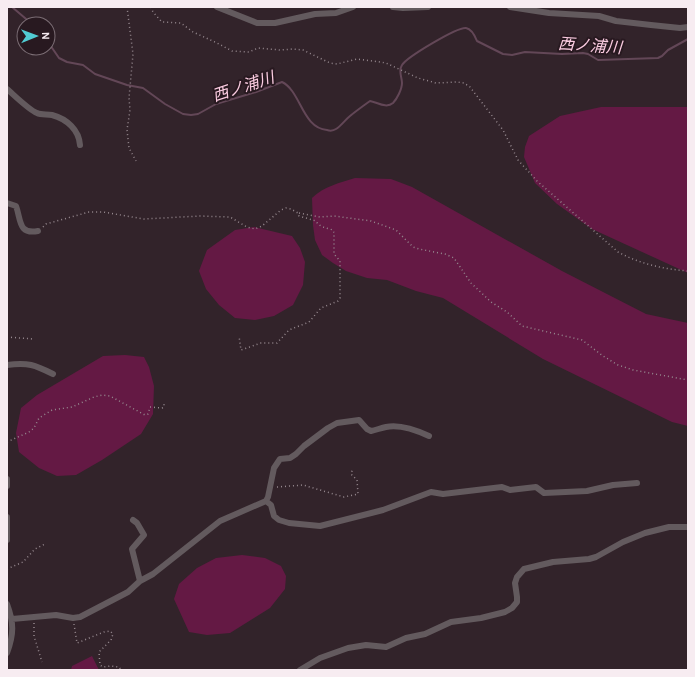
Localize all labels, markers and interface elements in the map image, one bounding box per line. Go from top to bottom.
north arrow [16,16,56,56]
text: N [39,32,52,40]
water label: 西ノ浦川 [557,34,625,57]
water label: 西ノ浦川 [210,67,278,105]

